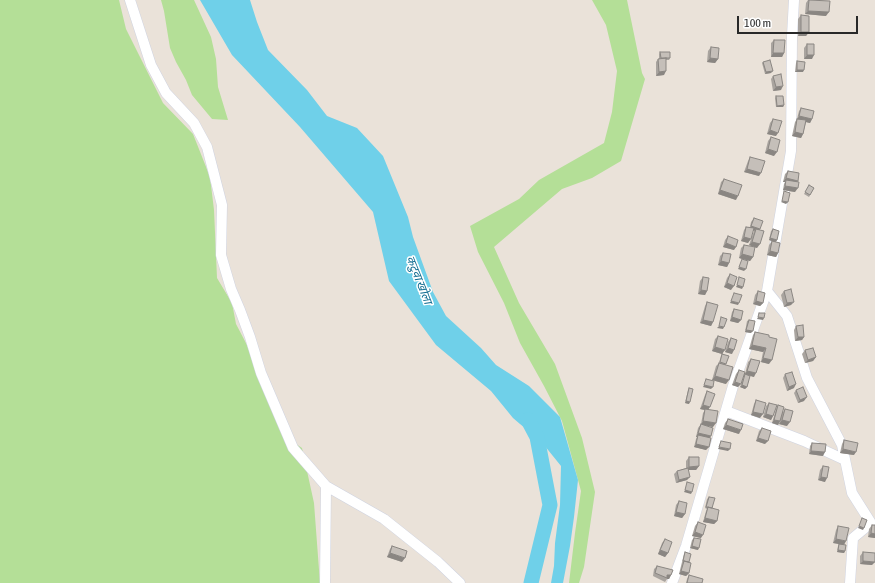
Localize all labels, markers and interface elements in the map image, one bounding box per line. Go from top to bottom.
scale bar [739,8,860,34]
text: 100 m [744,16,771,30]
water label: कटुवा खोला [403,254,435,306]

